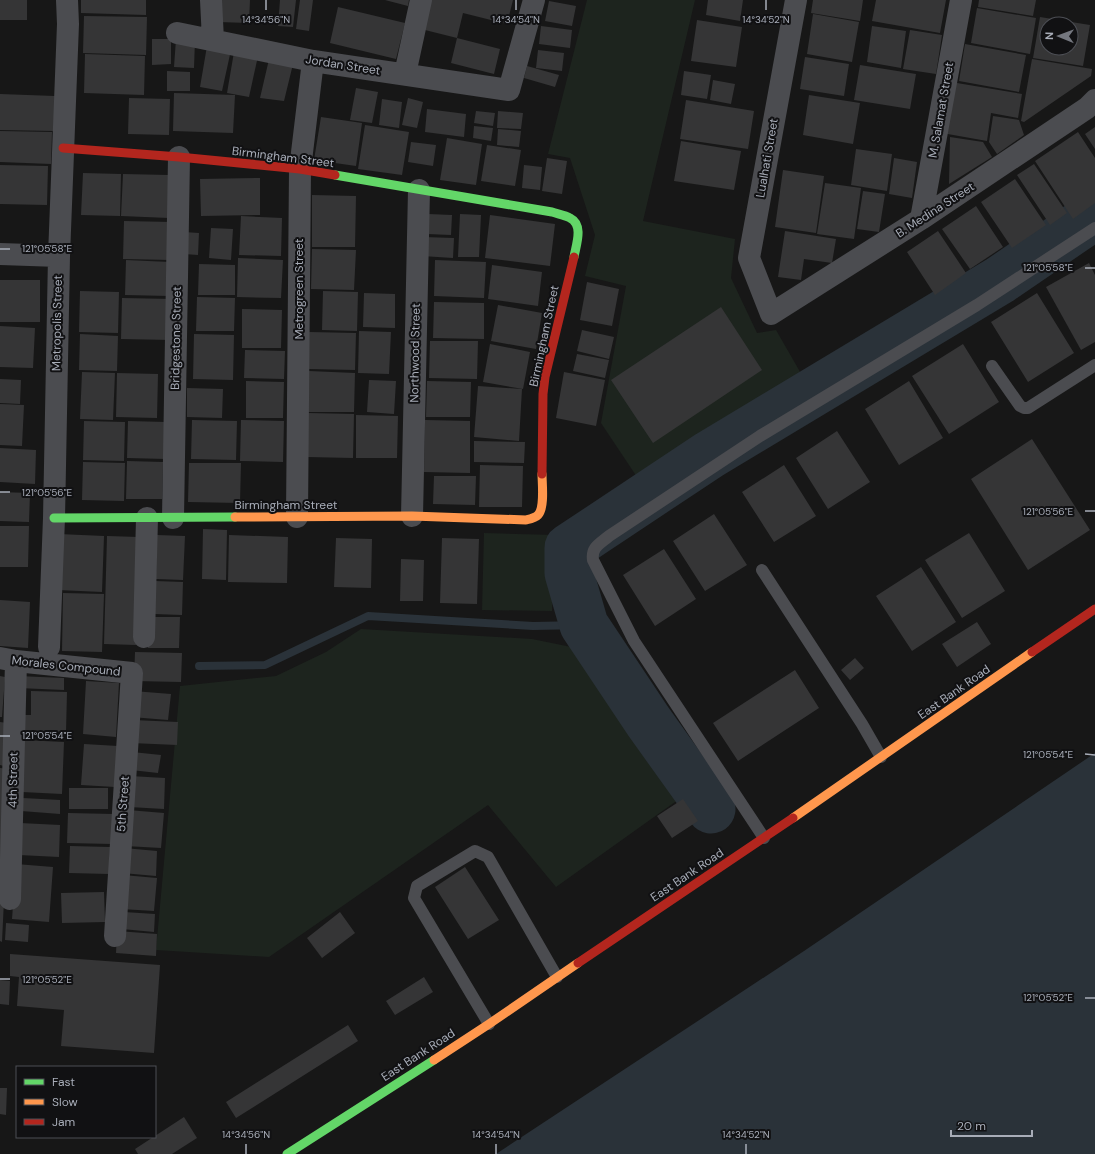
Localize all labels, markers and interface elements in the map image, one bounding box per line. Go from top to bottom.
text: 14°34'56"N [242,13,290,26]
text: 14°34'54"N [492,13,540,26]
text: 14°34'52"N [742,13,790,26]
north arrow [1039,16,1079,56]
text: N [1042,32,1056,40]
street label: Jordan Street [304,51,382,79]
street label: M. Salamat Street [925,60,957,159]
street label: Lualhati Street [752,117,782,199]
street label: Birmingham Street [231,143,335,171]
street label: B. Medina Street [893,178,978,241]
street label: Metrogreen Street [291,238,307,340]
text: 121°05'58"E [22,242,72,255]
text: 121°05'58"E [1023,261,1073,274]
street label: Metropolis Street [48,275,66,371]
street label: Birmingham Street [525,284,563,388]
street label: Bridgestone Street [167,286,185,390]
street label: Northwood Street [406,303,424,403]
text: 121°05'56"E [22,486,73,499]
street label: Birmingham Street [234,497,338,513]
text: 121°05'56"E [1023,505,1074,518]
street label: Morales Compound [11,652,121,680]
street label: East Bank Road [915,661,993,723]
text: 121°05'54"E [22,729,72,742]
text: 121°05'54"E [1023,748,1073,761]
street label: 4th Street [5,752,21,808]
street label: 5th Street [113,775,133,833]
street label: East Bank Road [647,845,727,905]
text: 121°05'52"E [22,973,72,986]
text: 121°05'52"E [1023,991,1073,1004]
street label: East Bank Road [378,1025,458,1085]
legend [16,1066,156,1138]
text: Fast [52,1074,75,1090]
text: Slow [52,1094,78,1110]
scale bar [951,1112,1032,1138]
text: Jam [52,1114,75,1130]
text: 20 m [957,1118,986,1134]
text: 14°34'56"N [222,1128,270,1141]
text: 14°34'54"N [472,1128,520,1141]
text: 14°34'52"N [722,1128,770,1141]

